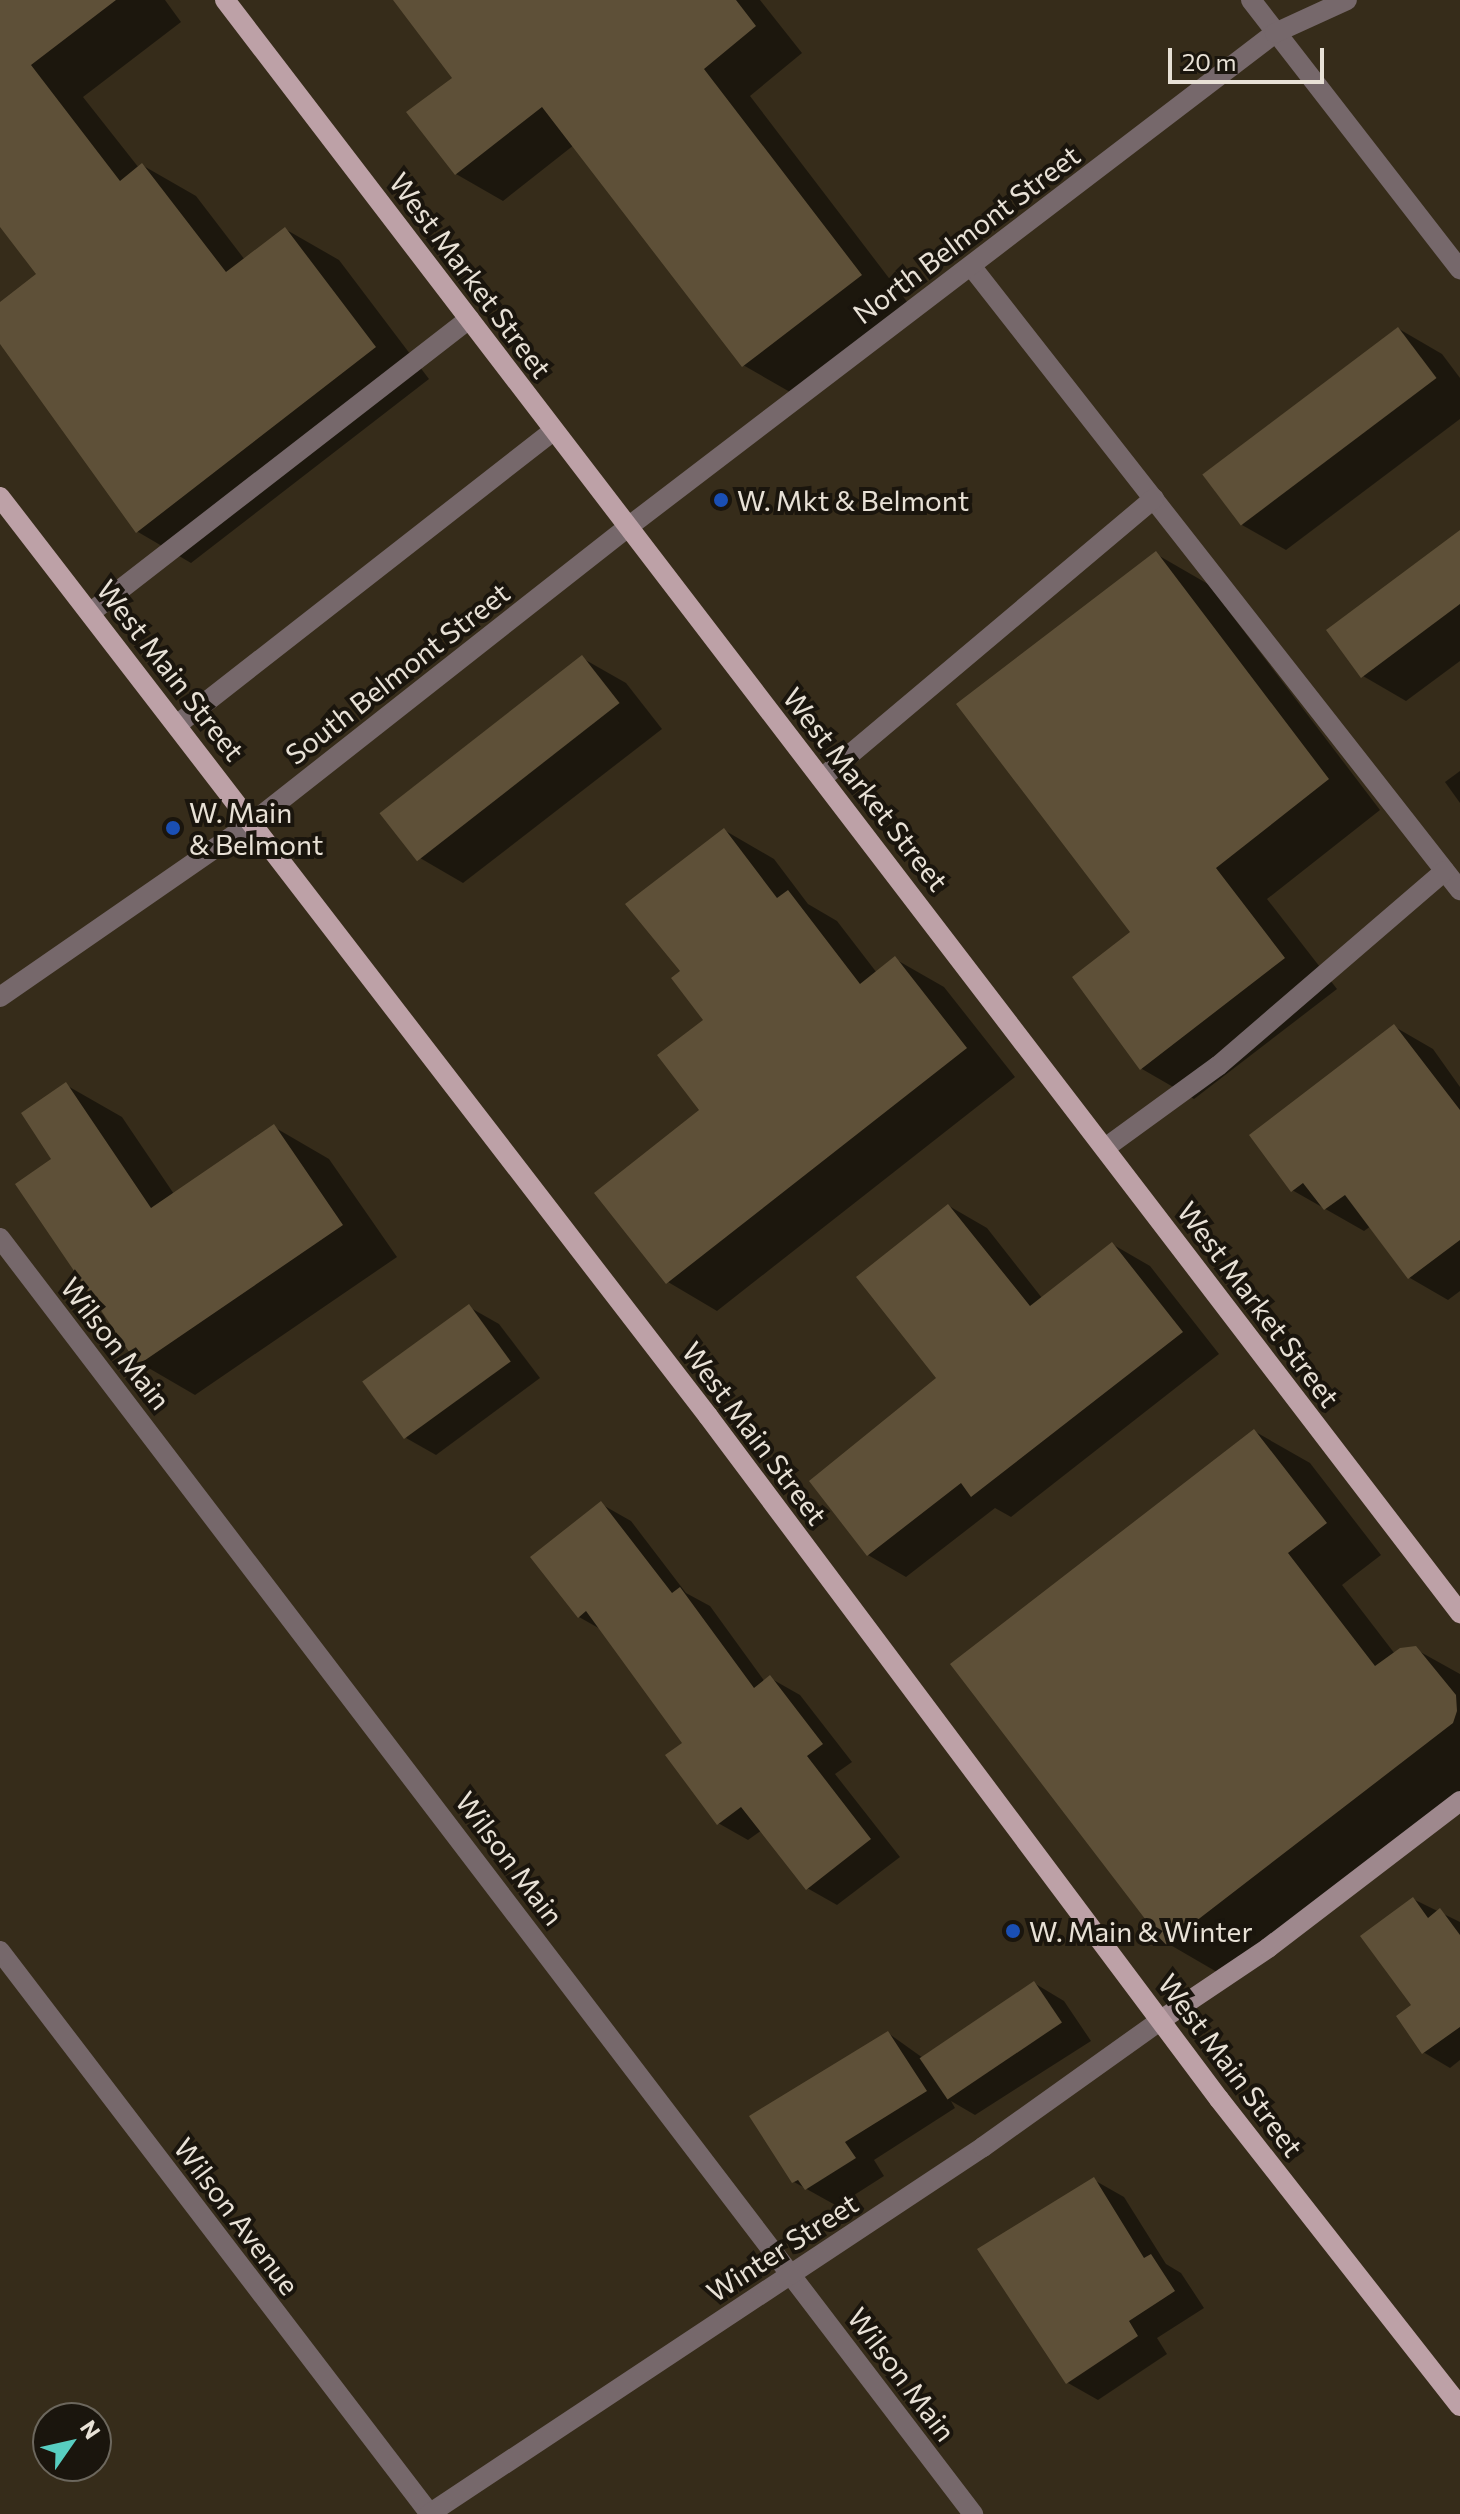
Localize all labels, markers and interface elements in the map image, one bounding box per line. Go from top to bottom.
scale bar [1172,32,1328,82]
text: 20 m [1182,47,1236,76]
street label: North Belmont Street [846,138,1086,330]
street label: West Market Street [383,166,559,384]
place label: W. Mkt & Belmont [737,483,969,517]
marker: W. Mkt & Belmont [712,491,730,509]
street label: West Main Street [90,573,252,767]
street label: South Belmont Street [278,575,516,771]
street label: West Market Street [776,681,956,897]
place label: W. Main & Belmont [189,795,324,861]
marker: W. Main & Belmont [164,819,182,837]
street label: West Market Street [1171,1195,1347,1413]
street label: Wilson Main [54,1270,178,1416]
street label: West Main Street [675,1335,835,1531]
street label: Wilson Main [449,1785,571,1931]
place label: W. Main & Winter [1029,1914,1253,1948]
marker: W. Main & Winter [1004,1922,1022,1940]
street label: West Main Street [1151,1967,1311,2163]
street label: Wilson Avenue [167,2131,307,2301]
street label: Winter Street [700,2186,864,2308]
street label: Wilson Main [841,2301,963,2447]
north arrow [32,2402,112,2482]
text: N [75,2415,106,2444]

